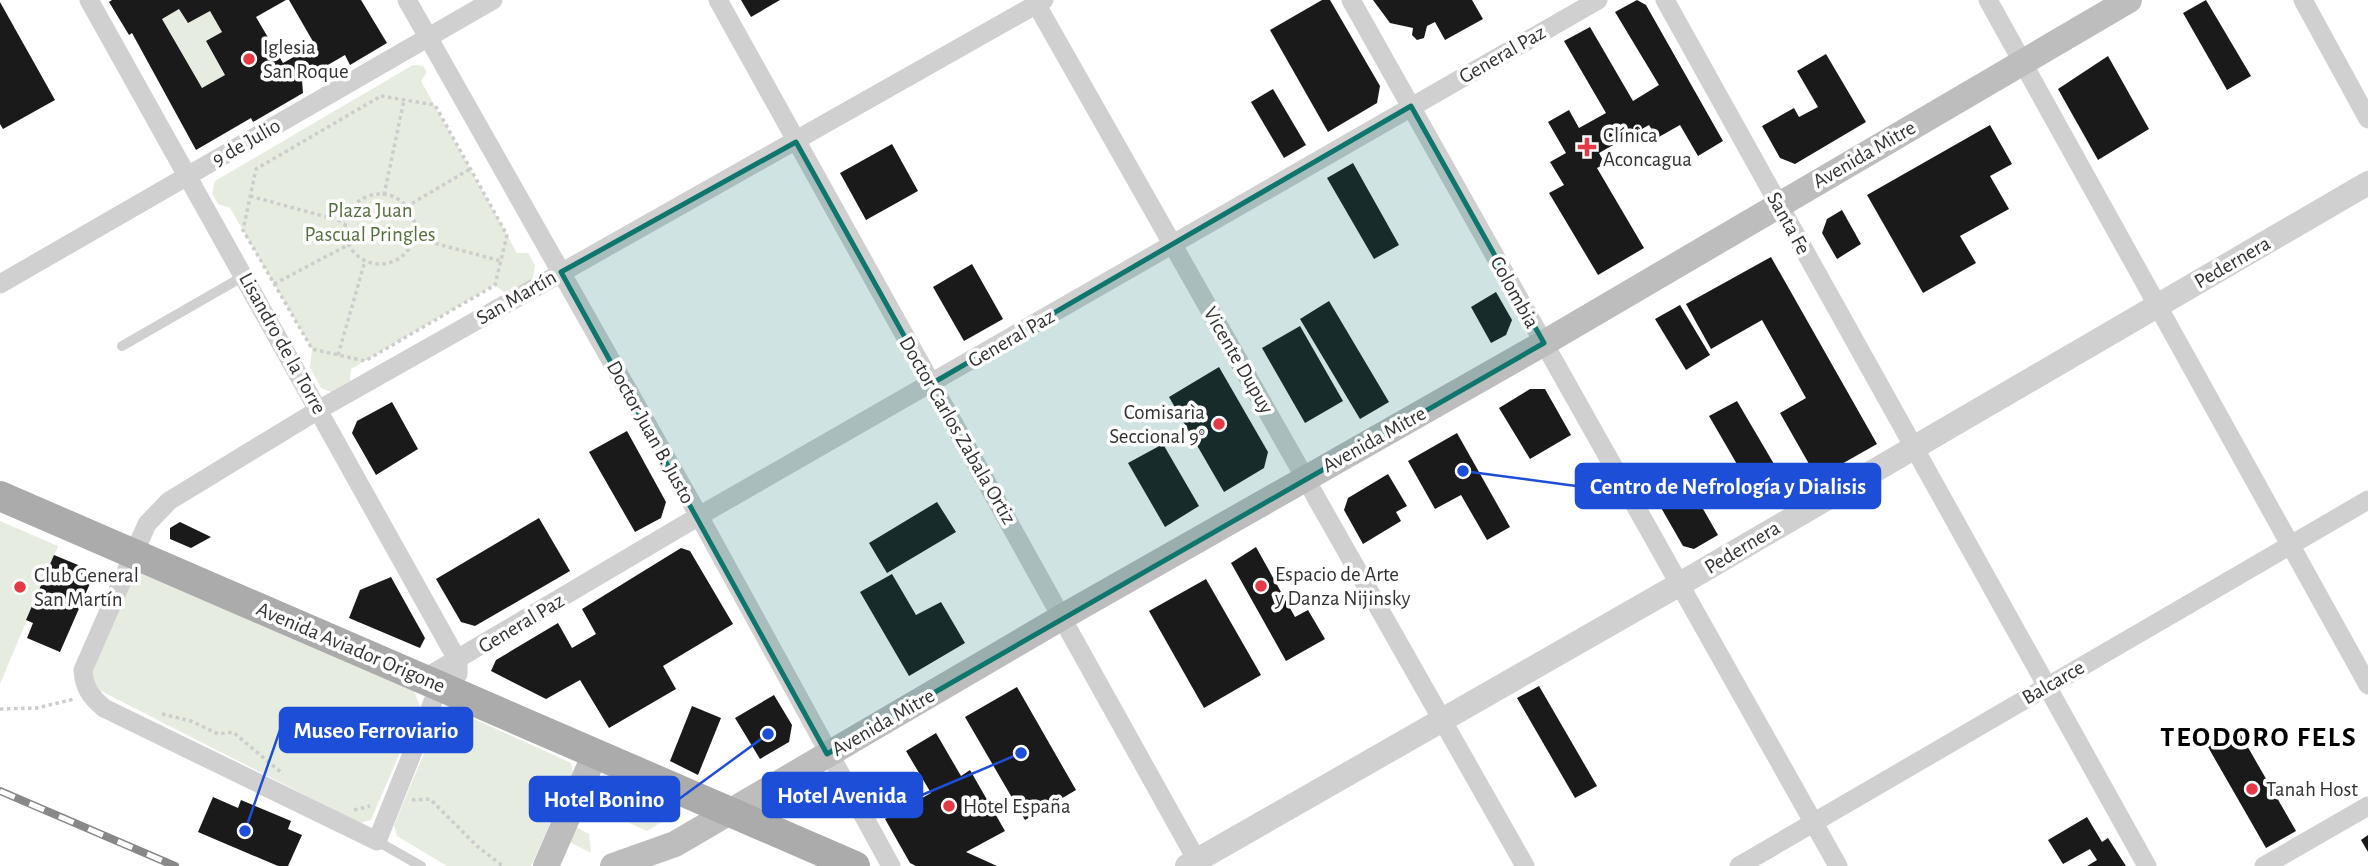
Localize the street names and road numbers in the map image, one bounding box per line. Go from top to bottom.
street label: General Paz [1455,21,1549,88]
street label: 9 de Julio [209,115,284,170]
street label: Avenida Mitre [1809,117,1919,192]
street label: Santa Fe [1763,189,1814,258]
street label: Pedernera [2191,232,2274,292]
street label: Colombia [1486,253,1543,332]
street label: San Martín [473,266,560,329]
street label: Lisandro de la Torre [235,269,330,417]
street label: Vicente Dupuy [1200,303,1278,417]
street label: General Paz [964,305,1058,372]
street label: Doctor Carlos Zabala Ortiz [895,333,1020,528]
street label: Doctor Juan B. Justo [603,357,698,507]
street label: Avenida Mitre [1319,402,1430,476]
street label: Pedernera [1701,517,1784,578]
street label: General Paz [475,590,568,657]
street label: Avenida Aviador Origone [253,598,448,697]
street label: Balcarce [2019,656,2088,709]
street label: Avenida Mitre [828,685,938,760]

